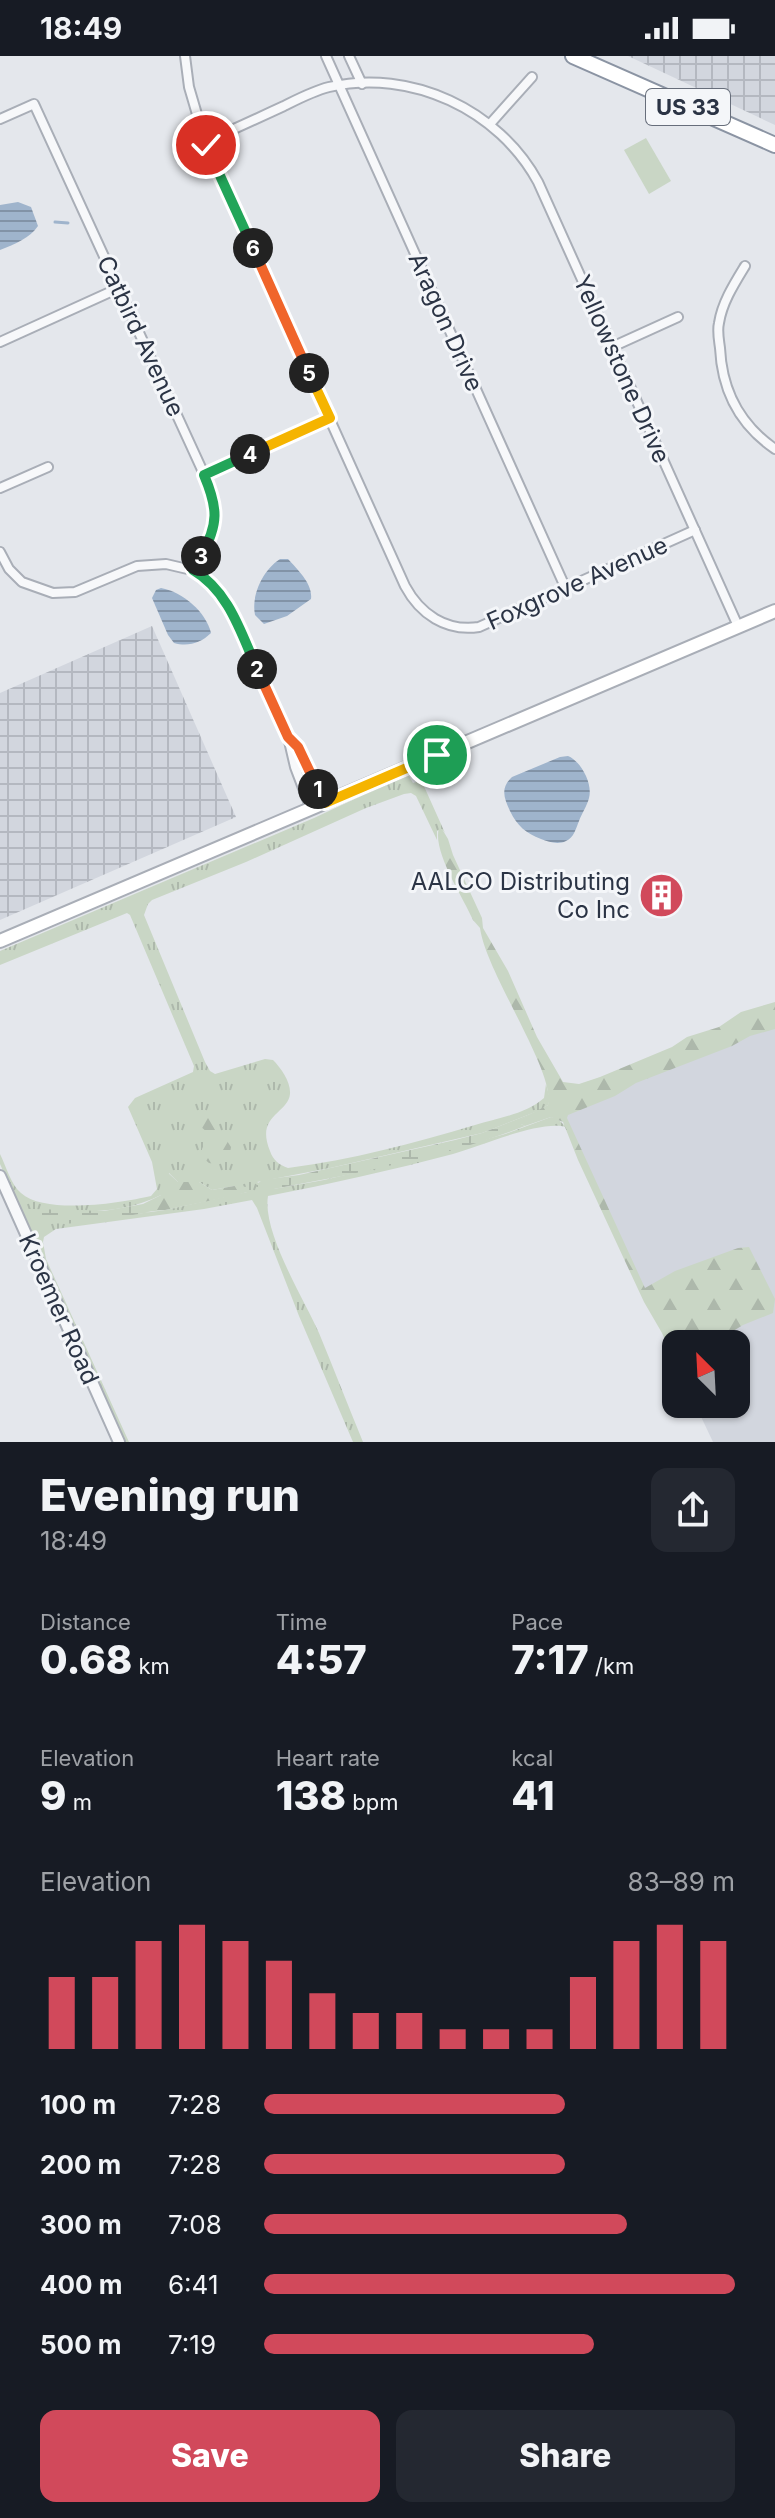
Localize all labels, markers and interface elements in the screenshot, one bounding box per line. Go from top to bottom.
text: 18:49 [40,10,122,46]
road number: US 33 [646,89,730,125]
pin [172,111,240,179]
icon: check [184,123,228,167]
pin: 6 [233,228,273,268]
text: 6 [246,235,260,261]
street label: Aragon Drive [403,248,489,396]
street label: Catbird Avenue [91,251,191,421]
street label: Yellowstone Drive [568,270,676,468]
pin: 5 [289,353,329,393]
text: 5 [302,360,316,386]
pin: 4 [230,434,270,474]
text: 4 [243,441,257,467]
street label: Foxgrove Avenue [482,530,672,636]
pin: 3 [181,536,221,576]
text: 3 [194,543,208,569]
pin: 2 [237,649,277,689]
text: 2 [250,656,264,682]
pin [403,721,471,789]
icon: arrive [415,733,459,777]
pin: 1 [298,769,338,809]
text: 1 [313,776,323,802]
place label: AALCO Distributing Co Inc [411,867,630,924]
building icon: AALCO Distributing Co Inc [637,871,685,919]
street label: Kroemer Road [13,1229,105,1389]
north arrow [662,1330,750,1418]
map controls [662,1330,750,1418]
text: Evening run [40,1468,300,1522]
button: share [651,1468,735,1552]
text: 18:49 [40,1525,107,1556]
text: Distance [40,1609,131,1635]
text: Time [276,1609,327,1635]
text: Pace [511,1609,563,1635]
text: 0.68 [40,1635,132,1684]
text: 4:57 [276,1635,367,1684]
text: 7:17 [511,1635,589,1684]
text: km [132,1653,170,1679]
text: /km [589,1653,634,1679]
text: Elevation [40,1745,134,1771]
text: Heart rate [276,1745,380,1771]
text: kcal [511,1745,553,1771]
text: 9 [40,1771,66,1820]
text: 138 [276,1771,346,1820]
text: 41 [511,1771,555,1820]
text: m [66,1789,92,1815]
text: bpm [346,1789,399,1815]
text: Elevation [40,1866,151,1897]
text: 83–89 m [628,1866,735,1897]
text: 100 m [40,2089,116,2120]
text: 7:28 [168,2089,221,2120]
text: 200 m [40,2149,121,2180]
text: 7:28 [168,2149,221,2180]
text: 300 m [40,2209,122,2240]
text: 7:08 [168,2209,222,2240]
text: 400 m [40,2269,123,2300]
text: 6:41 [168,2269,218,2300]
text: 500 m [40,2329,122,2360]
text: 7:19 [168,2329,216,2360]
button: Save [40,2410,380,2502]
button: Share [396,2410,735,2502]

